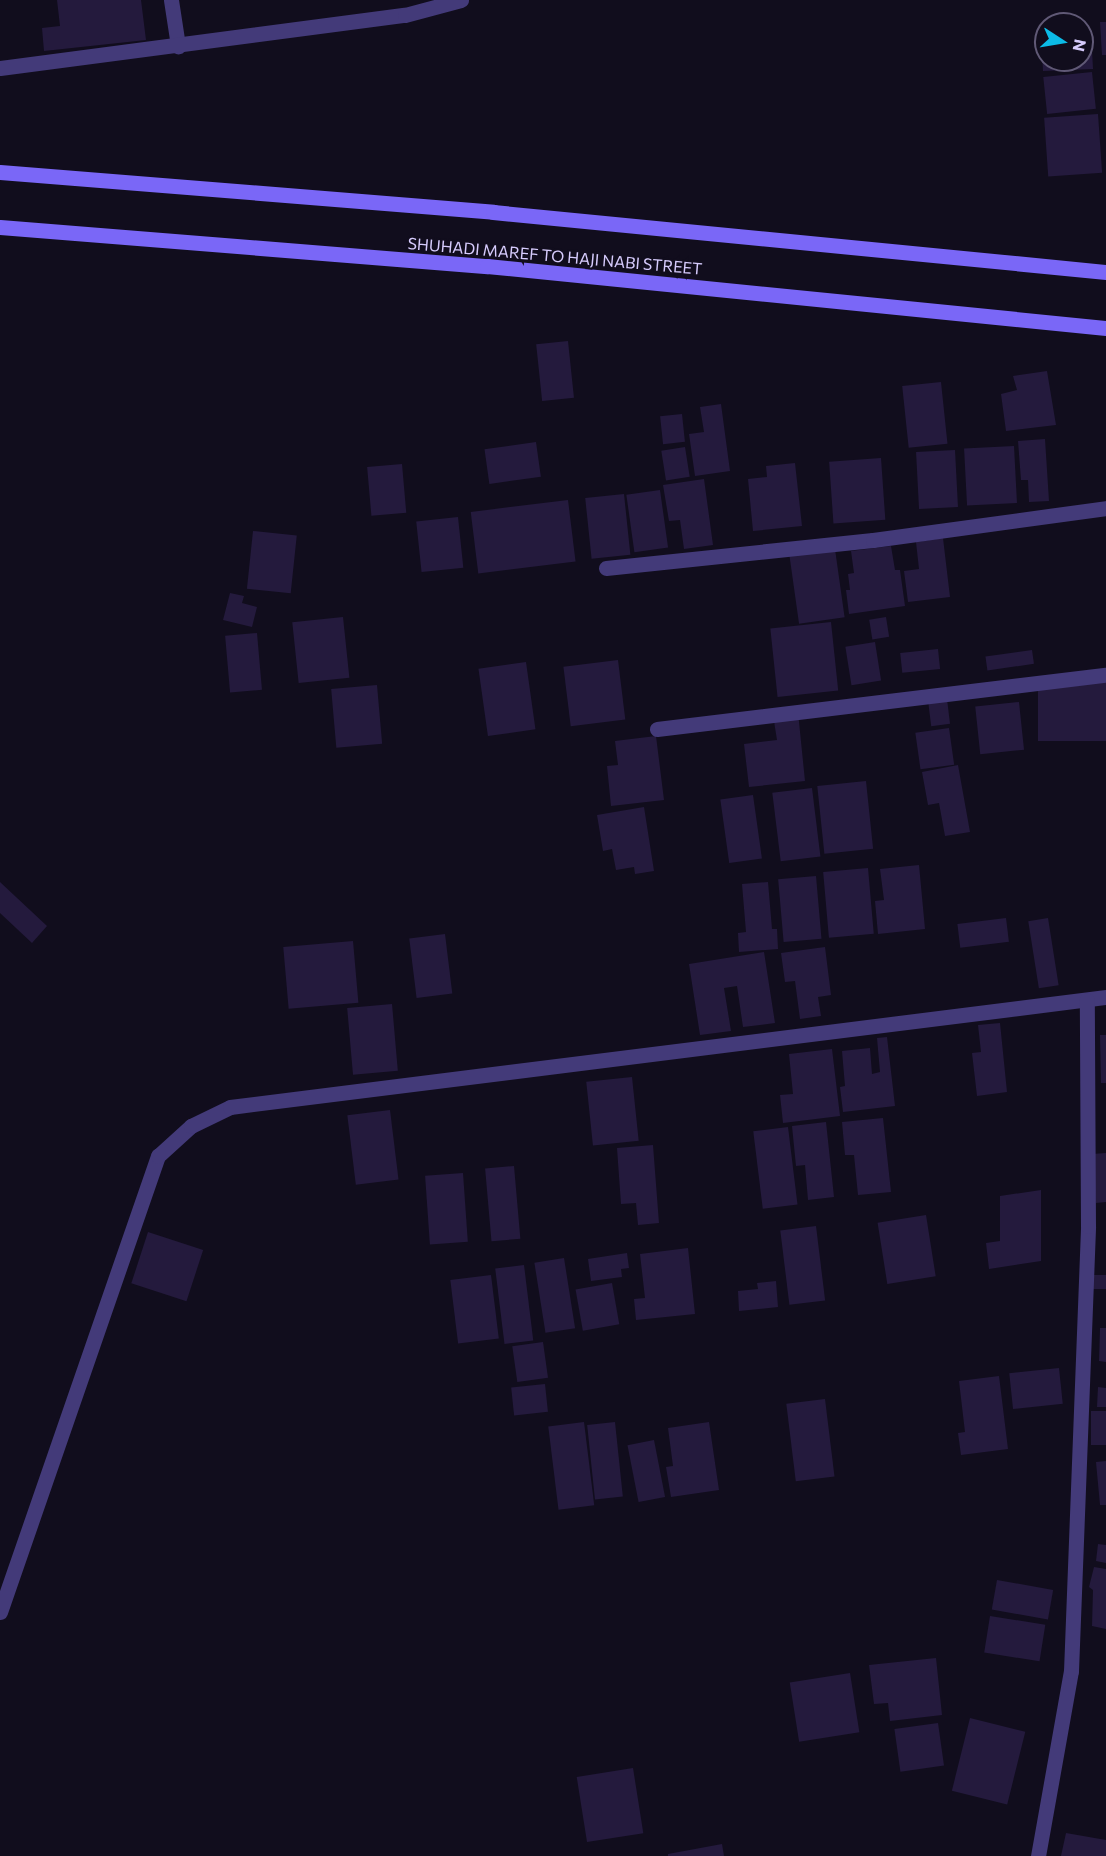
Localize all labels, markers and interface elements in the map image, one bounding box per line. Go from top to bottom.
north arrow [1034,12,1094,72]
text: N [1070,38,1091,53]
street label: SHUHADI MAREF TO HAJI NABI STREET [407,234,703,278]

